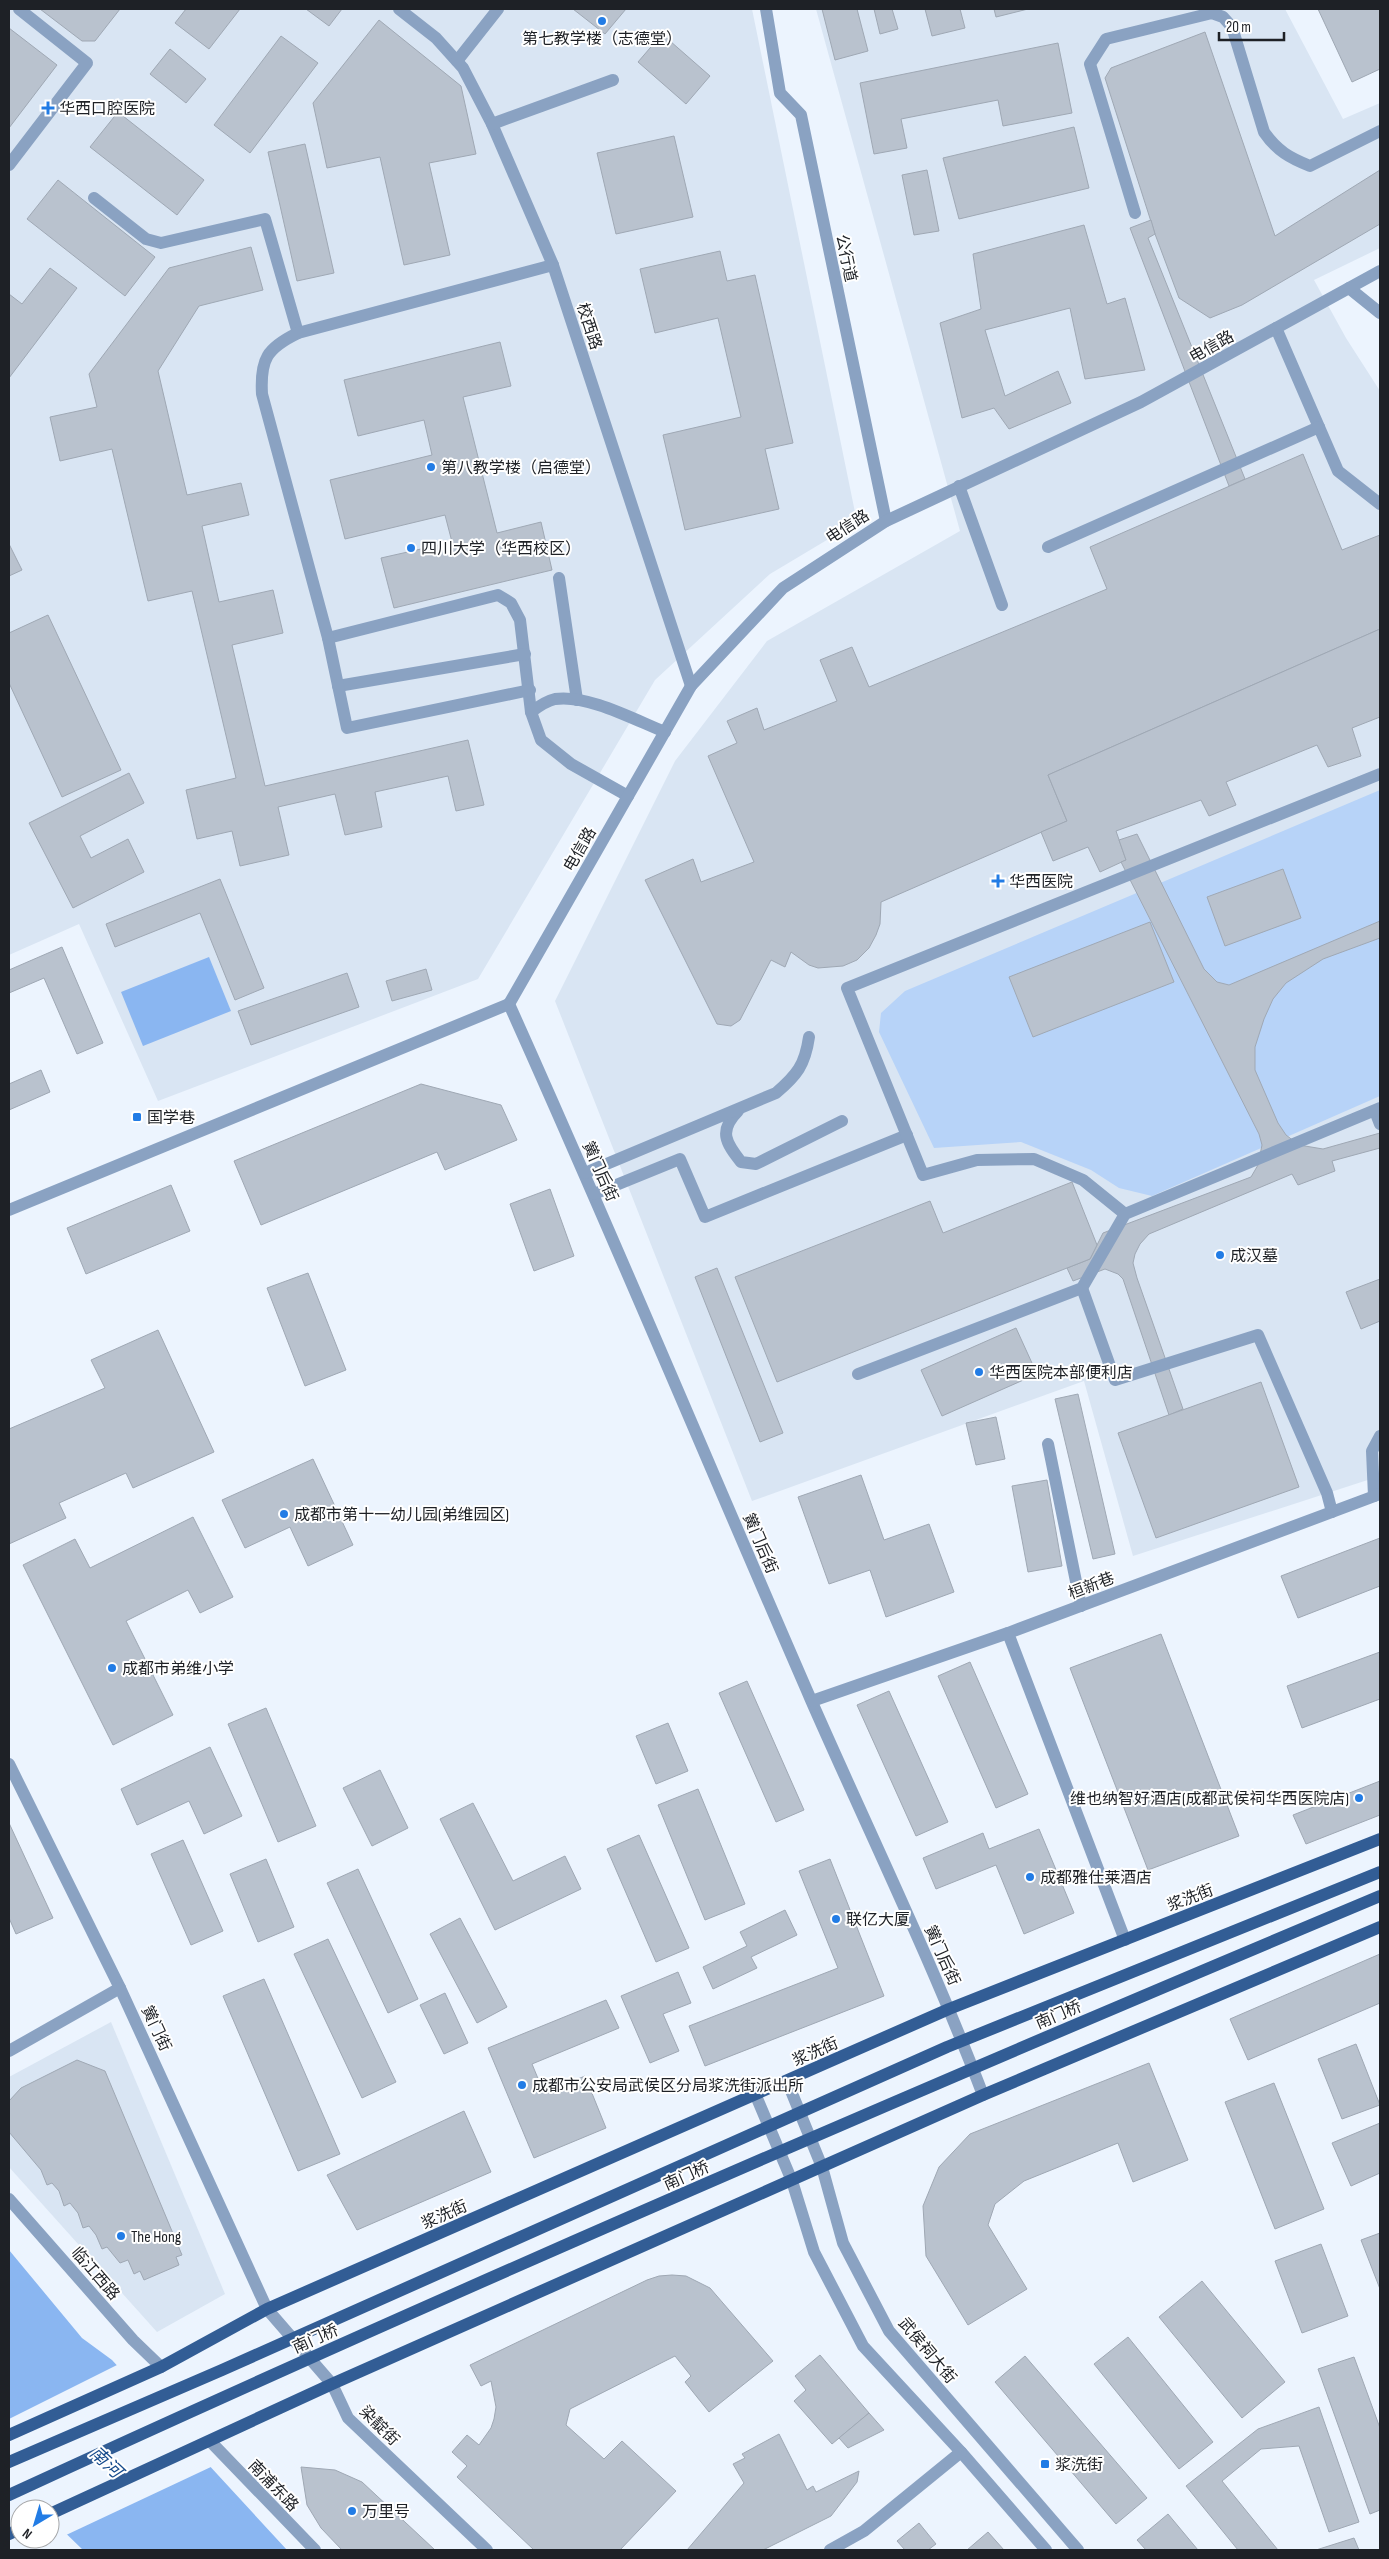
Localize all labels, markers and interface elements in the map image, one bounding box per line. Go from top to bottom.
scale bar [1219,10,1284,42]
marker: 第七教学楼（志德堂） [596,15,608,27]
text: 20 m [1226,18,1251,37]
place label: 第七教学楼（志德堂） [522,30,682,49]
place label: 华西口腔医院 [59,100,155,119]
marker: 华西口腔医院 [41,101,55,115]
street label: 公行道 [831,233,860,284]
street label: 校西路 [572,301,605,352]
street label: 电信路 [1186,327,1237,367]
place label: 第八教学楼（启德堂） [441,459,601,478]
marker: 第八教学楼（启德堂） [425,461,437,473]
street label: 电信路 [823,506,873,548]
place label: 四川大学（华西校区） [421,540,581,559]
marker: 四川大学（华西校区） [405,542,417,554]
street label: 电信路 [560,824,601,875]
place label: 华西医院 [1009,873,1073,892]
marker: 华西医院 [991,874,1005,888]
place label: 国学巷 [147,1109,195,1128]
marker: 国学巷 [131,1111,143,1123]
street label: 黉门后街 [578,1139,621,1205]
place label: 成汉墓 [1230,1247,1278,1266]
marker: 成汉墓 [1214,1249,1226,1261]
place label: 华西医院本部便利店 [989,1364,1133,1383]
marker: 华西医院本部便利店 [973,1366,985,1378]
place label: 成都市第十一幼儿园(弟维园区) [294,1506,509,1525]
marker: 成都市第十一幼儿园(弟维园区) [278,1508,290,1520]
street label: 黉门后街 [738,1510,781,1577]
street label: 桓新巷 [1066,1569,1117,1604]
place label: 成都市弟维小学 [122,1660,234,1679]
marker: 成都市弟维小学 [106,1662,118,1674]
place label: 维也纳智好酒店(成都武侯祠华西医院店) [1070,1790,1349,1809]
marker: 维也纳智好酒店(成都武侯祠华西医院店) [1353,1792,1365,1804]
place label: 成都雅仕莱酒店 [1040,1869,1152,1888]
marker: 成都雅仕莱酒店 [1024,1871,1036,1883]
street label: 浆洗街 [1165,1881,1216,1916]
place label: 联亿大厦 [846,1911,910,1930]
marker: 联亿大厦 [830,1913,842,1925]
street label: 黉门后街 [920,1923,963,1989]
street label: 南门桥 [1033,1997,1084,2034]
street label: 黉门街 [137,2003,174,2054]
street label: 浆洗街 [790,2034,841,2071]
place label: 成都市公安局武侯区分局浆洗街派出所 [532,2077,804,2096]
marker: 成都市公安局武侯区分局浆洗街派出所 [516,2079,528,2091]
street label: 南门桥 [661,2158,712,2195]
street label: 浆洗街 [419,2197,470,2234]
place label: The Hong [131,2228,181,2247]
marker: The Hong [115,2230,127,2242]
street label: 临江西路 [67,2244,123,2304]
street label: 武侯祠大街 [894,2314,960,2388]
street label: 南门桥 [290,2321,341,2358]
street label: 染靛街 [355,2402,403,2450]
water label: 南河 [85,2442,128,2484]
street label: 南浦东路 [244,2456,302,2516]
place label: 浆洗街 [1055,2456,1103,2475]
marker: 浆洗街 [1039,2458,1051,2470]
north arrow [10,2499,60,2549]
place label: 万里号 [362,2503,410,2522]
marker: 万里号 [346,2505,358,2517]
text: N [19,2525,35,2543]

